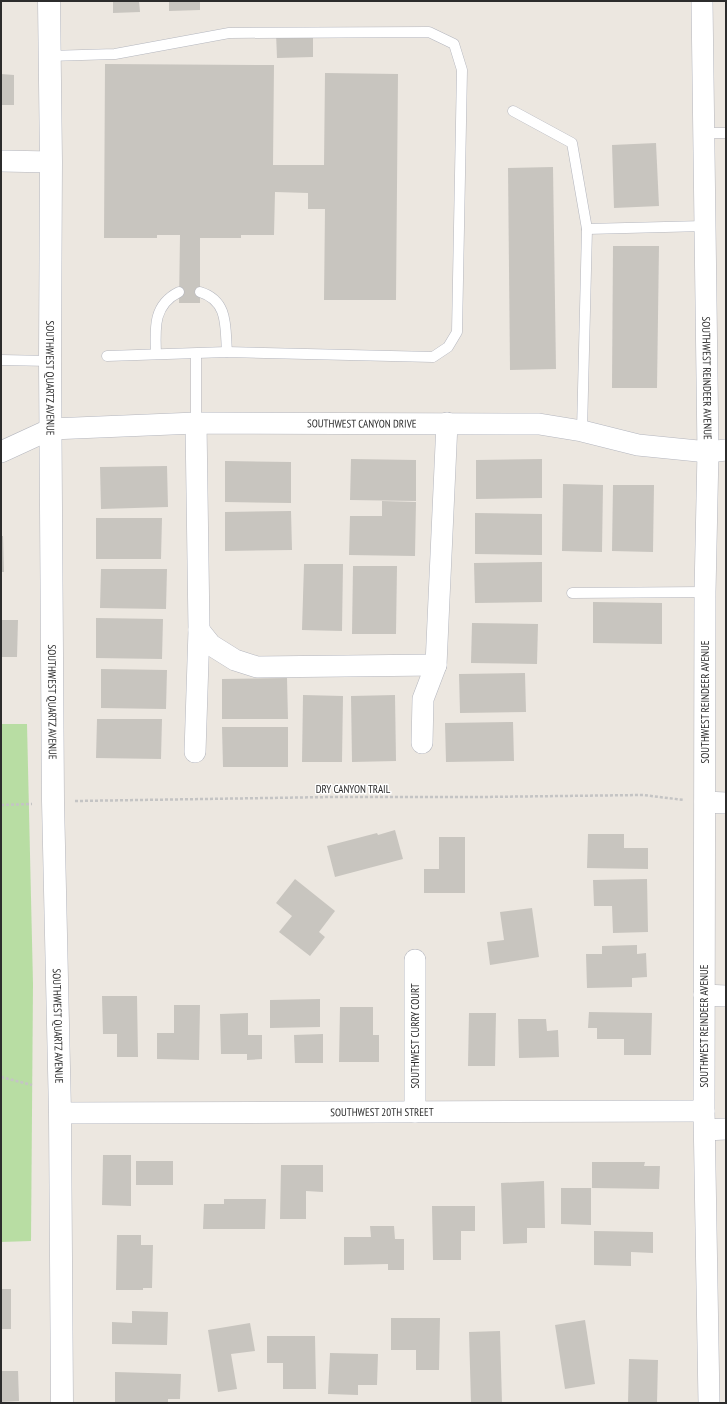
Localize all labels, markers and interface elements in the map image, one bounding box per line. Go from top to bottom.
street label: SOUTHWEST REINDEER AVENUE [699,316,715,440]
street label: SOUTHWEST QUARTZ AVENUE [43,320,58,436]
street label: SOUTHWEST CANYON DRIVE [307,416,417,431]
street label: SOUTHWEST REINDEER AVENUE [698,640,712,763]
street label: SOUTHWEST QUARTZ AVENUE [45,644,60,760]
street label: DRY CANYON TRAIL [316,782,391,796]
street label: SOUTHWEST REINDEER AVENUE [697,964,711,1087]
street label: SOUTHWEST QUARTZ AVENUE [50,968,66,1084]
street label: SOUTHWEST CURRY COURT [408,983,422,1089]
street label: SOUTHWEST 20TH STREET [330,1105,434,1119]

